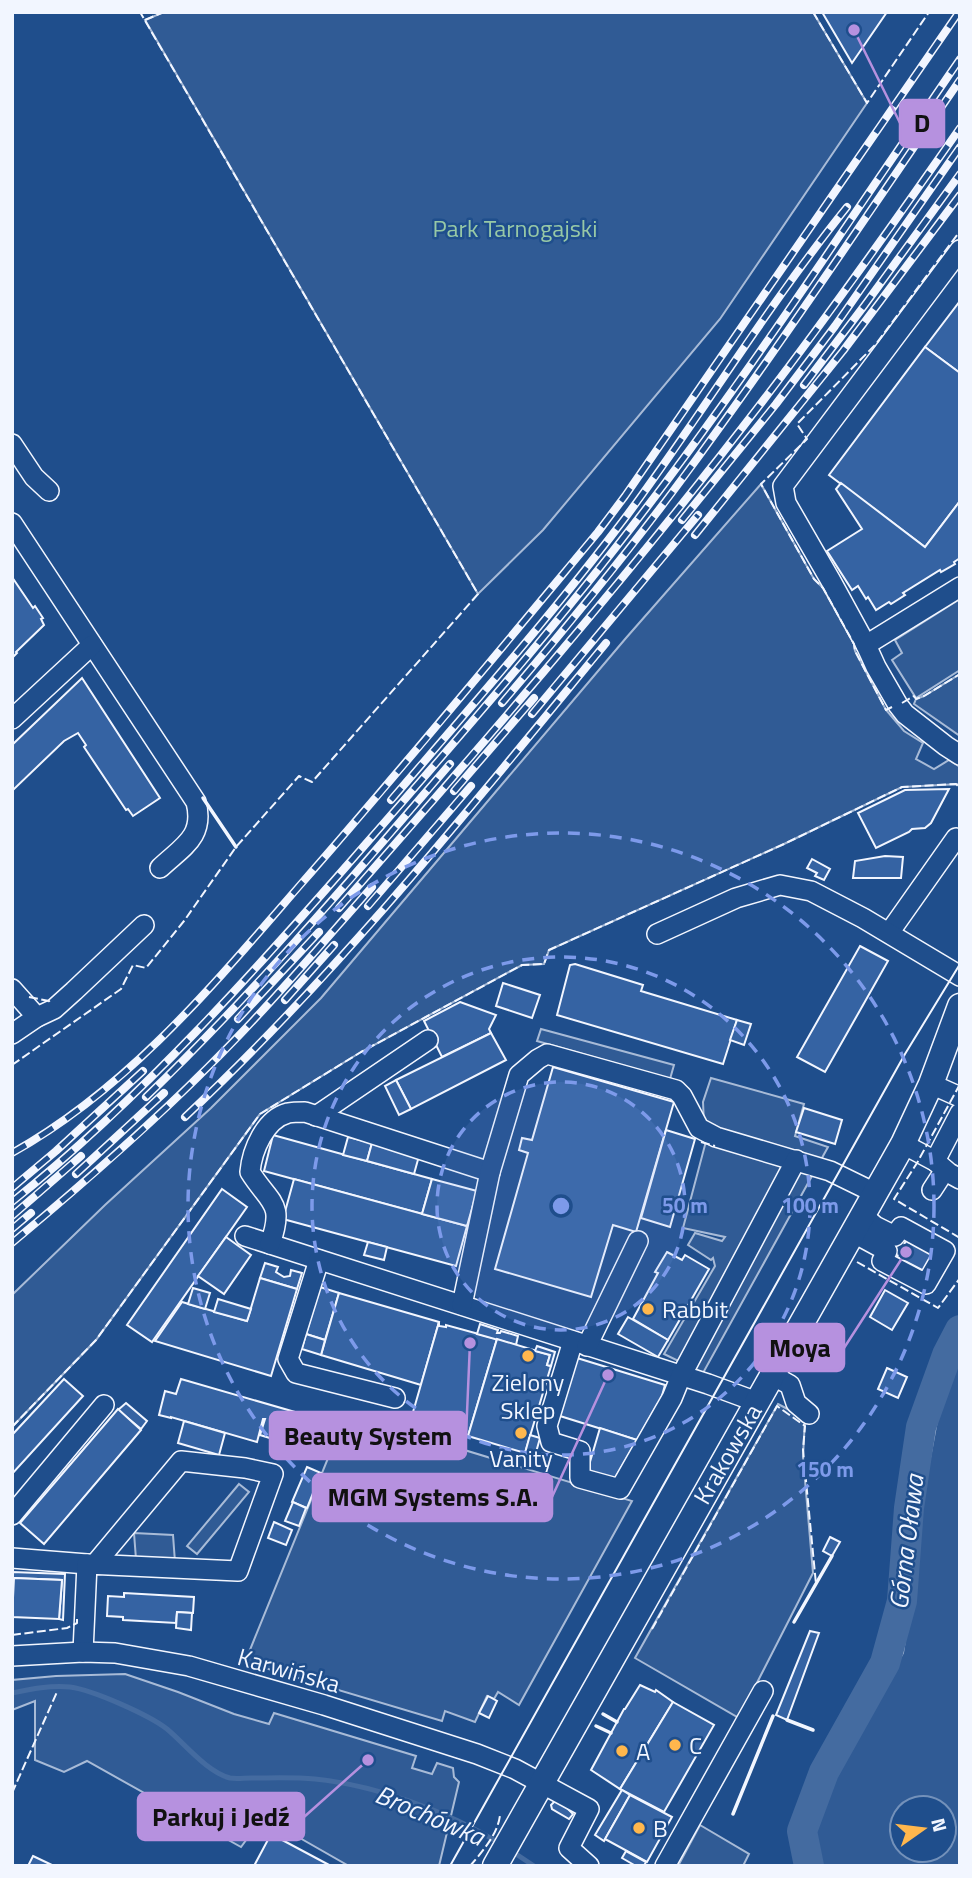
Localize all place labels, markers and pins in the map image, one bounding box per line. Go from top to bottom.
callout: D [900,100,944,147]
centre of rings [549,1194,573,1218]
place label: Rabbit [662,1291,728,1327]
marker: Rabbit [640,1301,656,1317]
callout: Moya [755,1324,844,1371]
marker: Zielony Sklep [520,1348,536,1364]
place label: Zielony Sklep [492,1364,565,1428]
callout: Beauty System [270,1412,466,1459]
marker: Vanity [513,1425,529,1441]
place label: Vanity [489,1440,553,1476]
callout: MGM Systems S.A. [313,1474,552,1521]
place label: C [689,1727,702,1763]
place label: A [636,1733,650,1769]
marker: C [667,1737,683,1753]
marker: A [614,1743,630,1759]
callout: Parkuj i Jedź [138,1793,304,1840]
place label: B [653,1810,668,1846]
marker: B [631,1820,647,1836]

